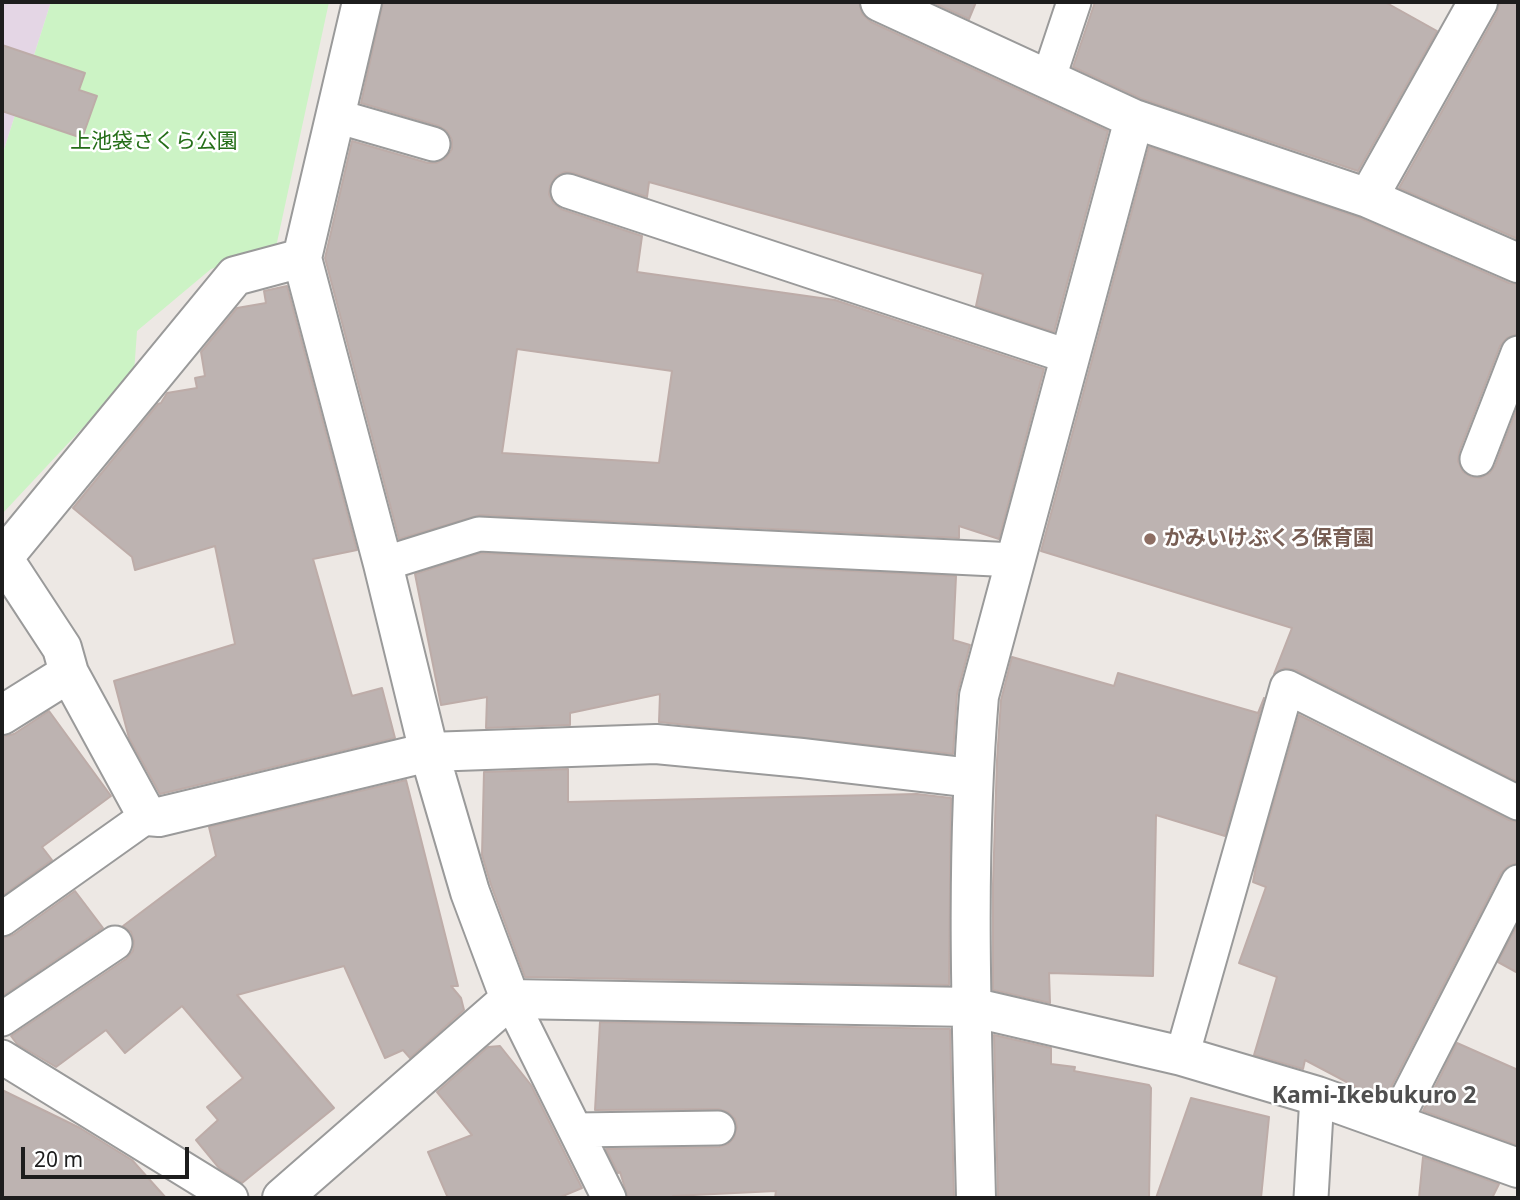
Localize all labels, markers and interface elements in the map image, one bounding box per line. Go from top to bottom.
park label: 上池袋さくら公園 [70,129,238,155]
place label: かみいけぶくろ保育園 [1164,526,1374,552]
marker: かみいけぶくろ保育園 [1142,531,1158,547]
district label: Kami-Ikebukuro 2 [1272,1082,1476,1110]
scale bar [24,1134,192,1178]
text: 20 m [34,1145,83,1173]

